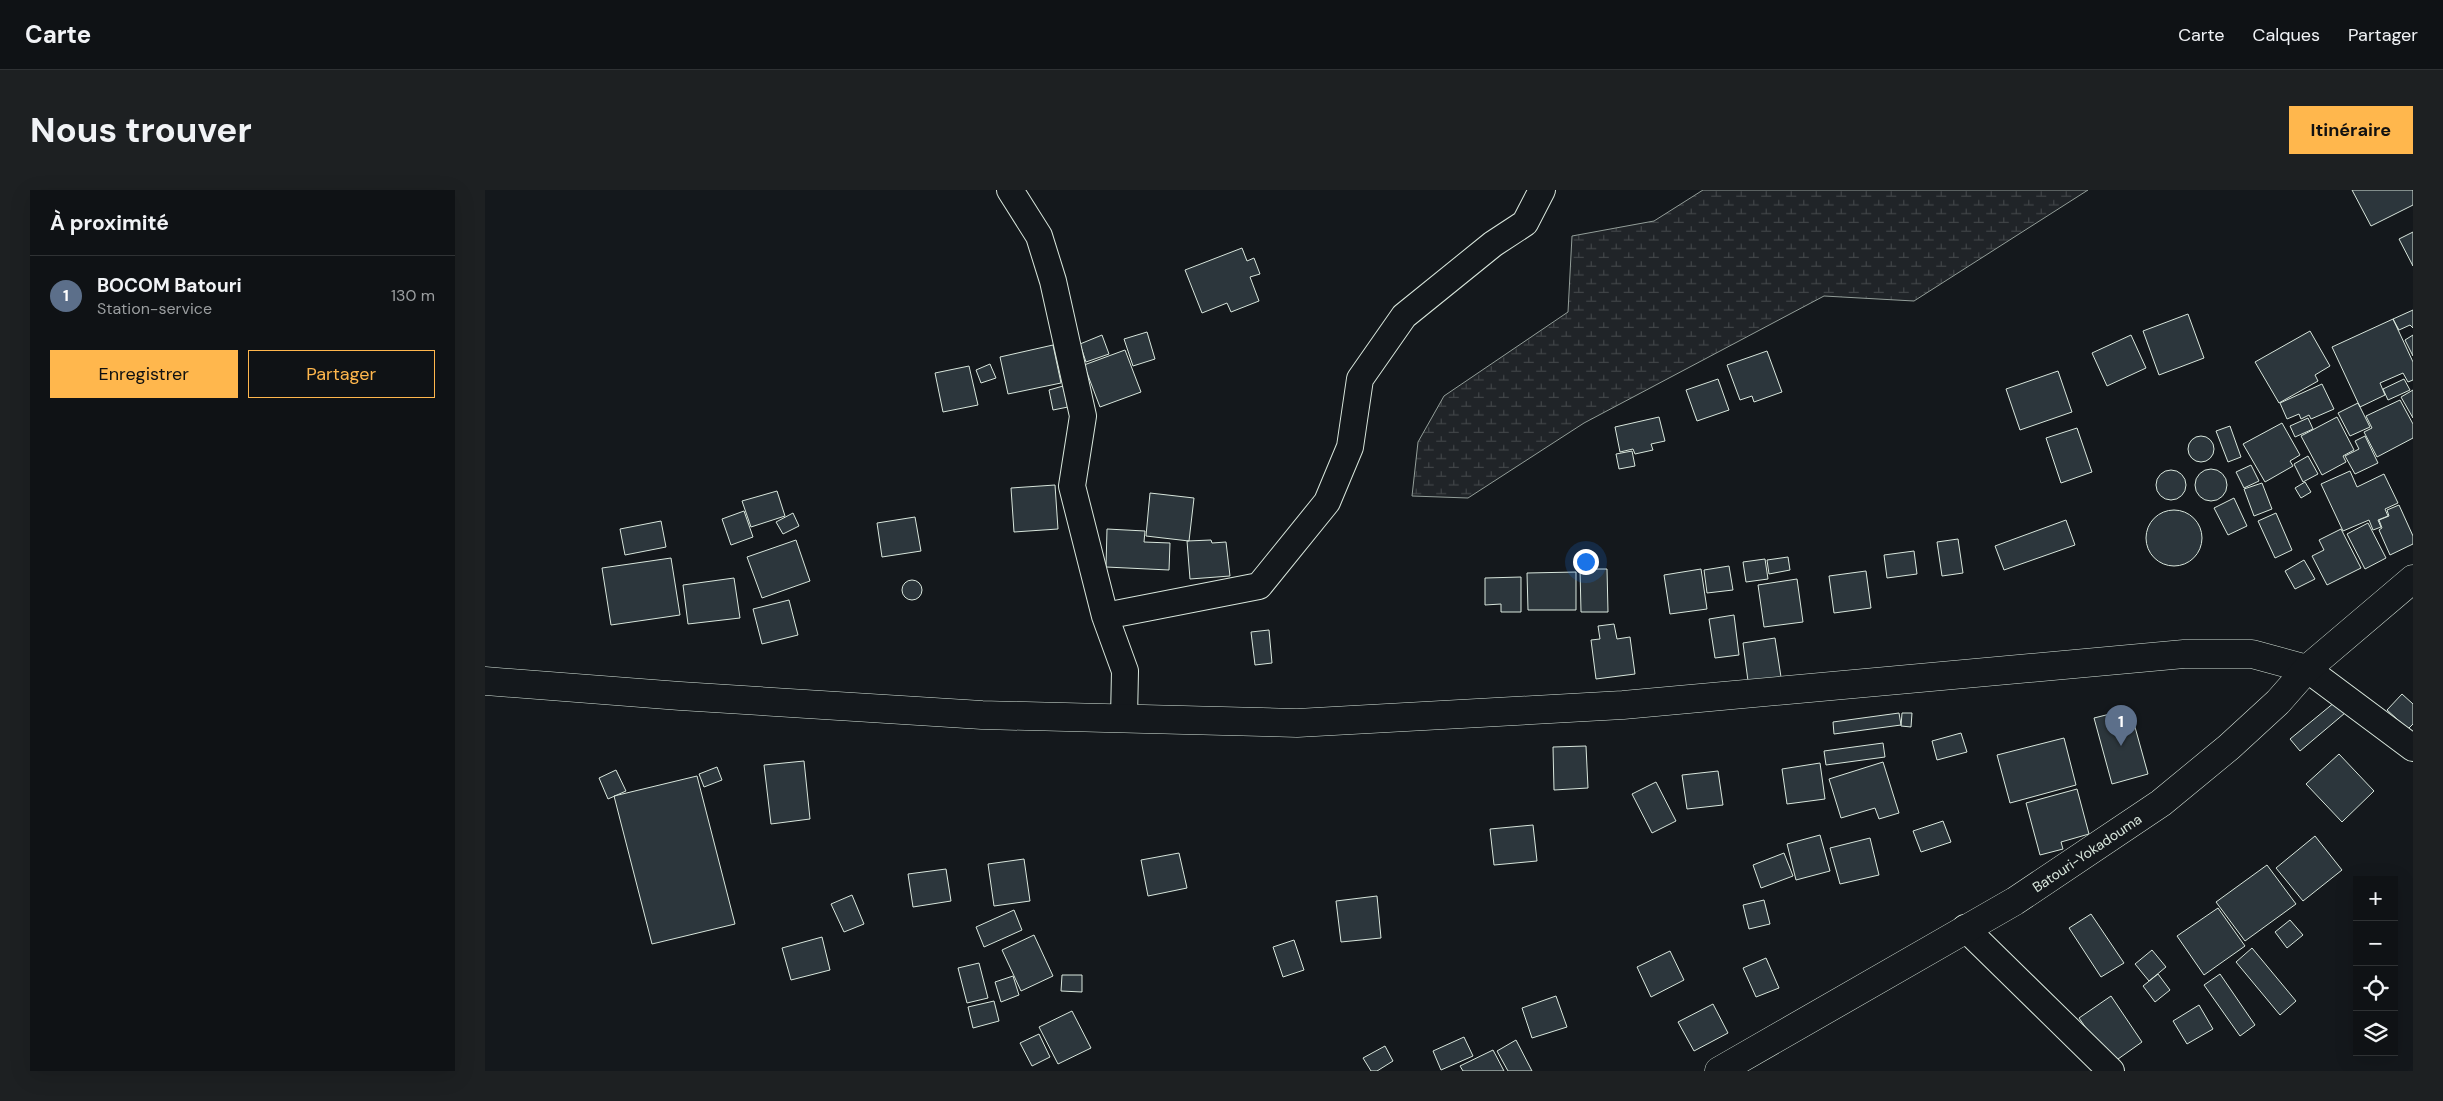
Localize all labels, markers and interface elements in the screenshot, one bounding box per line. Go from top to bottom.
text: Carte [25,19,91,50]
text: Carte [2178,23,2225,47]
text: Calques [2253,23,2320,47]
text: Partager [2348,23,2418,47]
button: Itinéraire [2289,106,2413,154]
text: Nous trouver [30,107,252,153]
text: À proximité [50,209,169,237]
text: BOCOM Batouri [97,273,242,298]
text: 1 [63,285,69,306]
text: 130 m [391,285,435,306]
text: Station-service [97,298,212,319]
button: Enregistrer [50,350,238,398]
button: Partager [248,350,435,398]
your location [1573,549,1599,575]
pin: 1 [2105,705,2137,746]
street label: Batouri-Yokadouma [2029,810,2145,896]
map controls [2353,876,2398,1056]
button: + [2353,876,2398,921]
button: − [2353,921,2398,966]
button: locate [2353,966,2398,1011]
button: layers [2353,1011,2398,1056]

